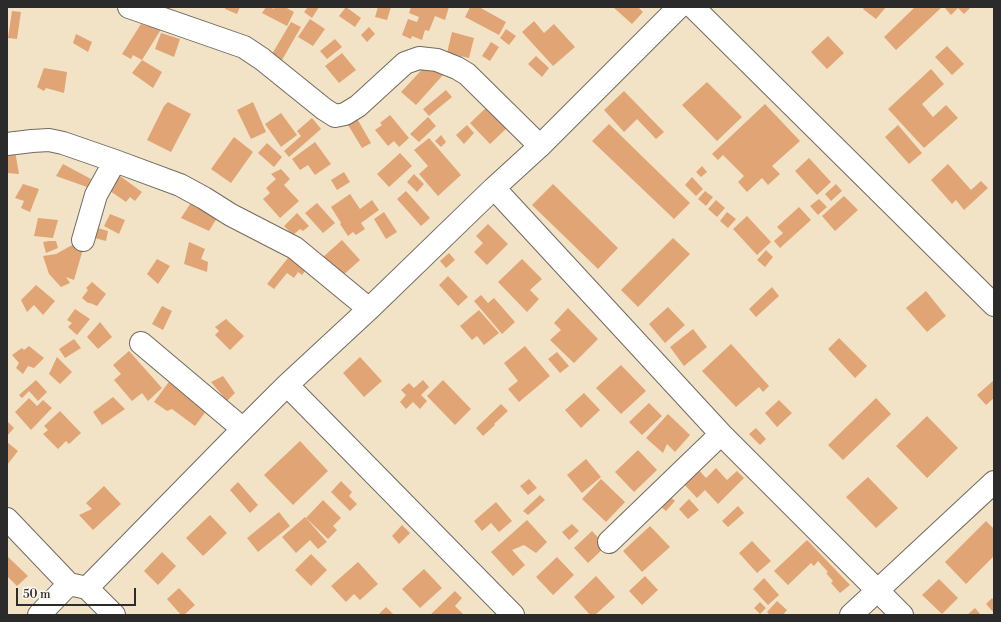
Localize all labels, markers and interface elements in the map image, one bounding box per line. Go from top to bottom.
scale bar [18,580,138,606]
text: 50 m [23,587,51,602]

